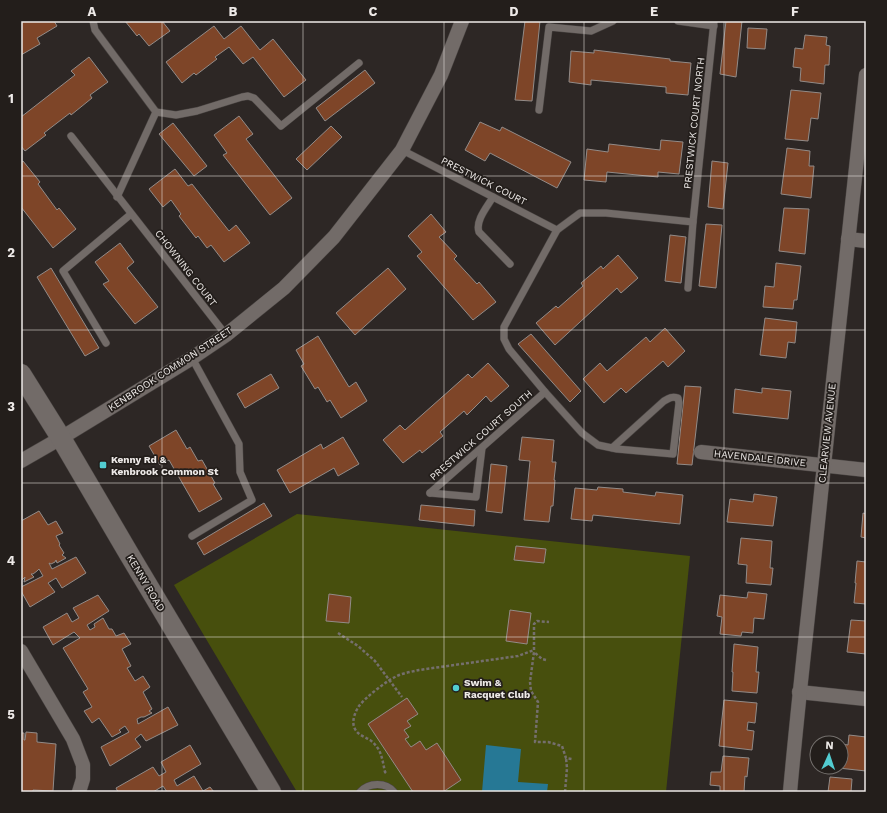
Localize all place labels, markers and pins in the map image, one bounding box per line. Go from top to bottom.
place label: Kenny Rd & Kenbrook Common St [111,454,219,477]
marker: Kenny Rd & Kenbrook Common St [98,460,108,470]
place label: Swim & Racquet Club [464,677,530,700]
marker: Swim & Racquet Club [451,683,461,693]

